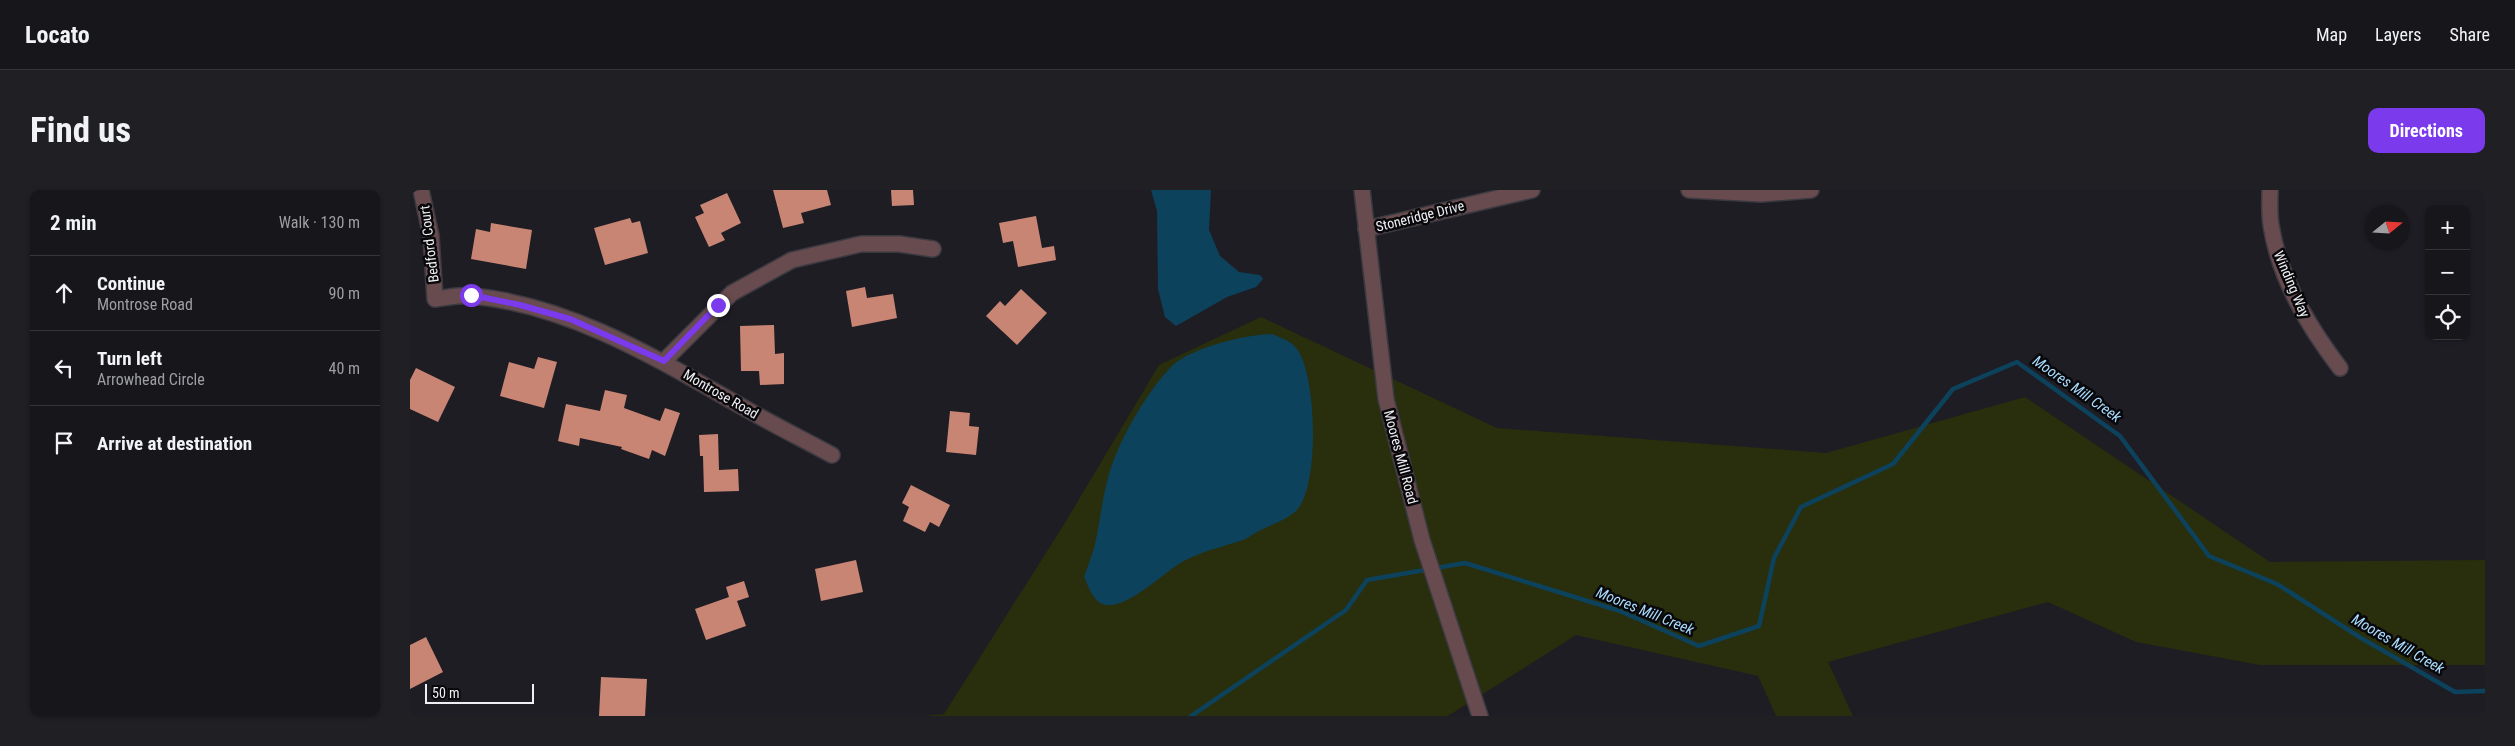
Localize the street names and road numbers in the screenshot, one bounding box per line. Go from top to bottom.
street label: Stoneridge Drive [1374,197,1466,235]
street label: Bedford Court [416,205,442,283]
street label: Winding Way [2271,248,2313,320]
street label: Montrose Road [681,366,761,422]
street label: Moores Mill Road [1381,408,1421,506]

